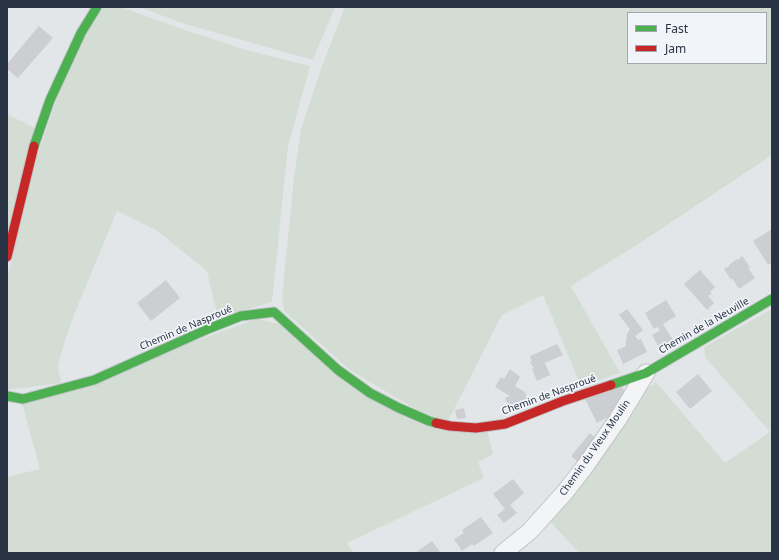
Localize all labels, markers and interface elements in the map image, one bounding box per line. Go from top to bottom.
legend [627,12,767,64]
text: Fast [665,20,688,37]
text: Jam [665,40,686,57]
street label: Chemin de la Neuville [657,295,751,357]
street label: Chemin de Nasproué [138,303,234,353]
street label: Chemin de Nasproué [500,372,598,418]
street label: Chemin du Vieux Moulin [557,398,633,498]

